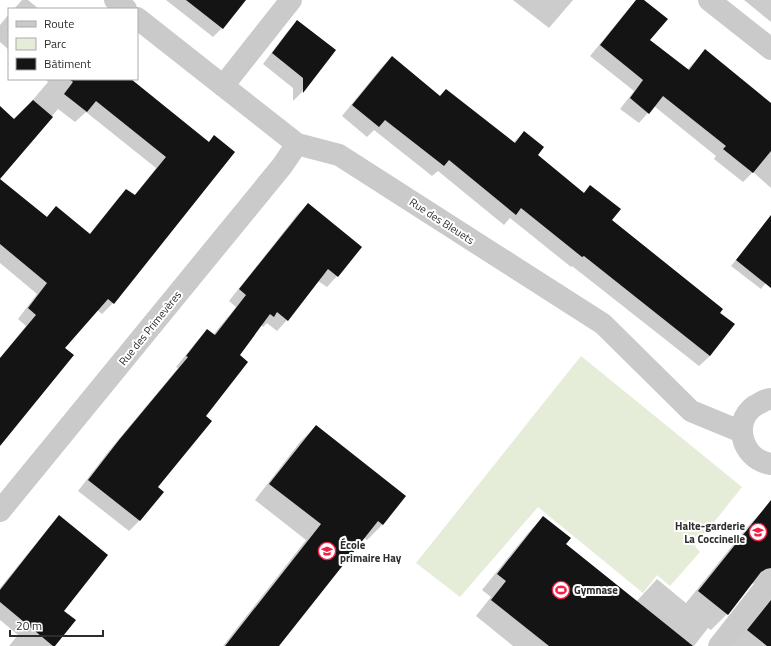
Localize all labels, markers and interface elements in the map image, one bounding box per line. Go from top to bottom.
legend [8,8,138,80]
text: Route [44,14,74,33]
text: Parc [44,34,66,53]
text: Bâtiment [44,54,92,73]
street label: Rue des Bleuets [406,194,478,248]
street label: Rue des Primevères [115,287,185,369]
place label: Halte-garderie La Coccinelle [675,518,745,547]
school or university icon: Halte-garderie La Coccinelle [748,522,768,542]
place label: École primaire Hay [340,537,402,566]
school or university icon: École primaire Hay [317,541,337,561]
sports icon: Gymnase [551,580,571,600]
place label: Gymnase [574,582,618,598]
scale bar [10,612,103,638]
text: 20 m [16,616,42,635]

